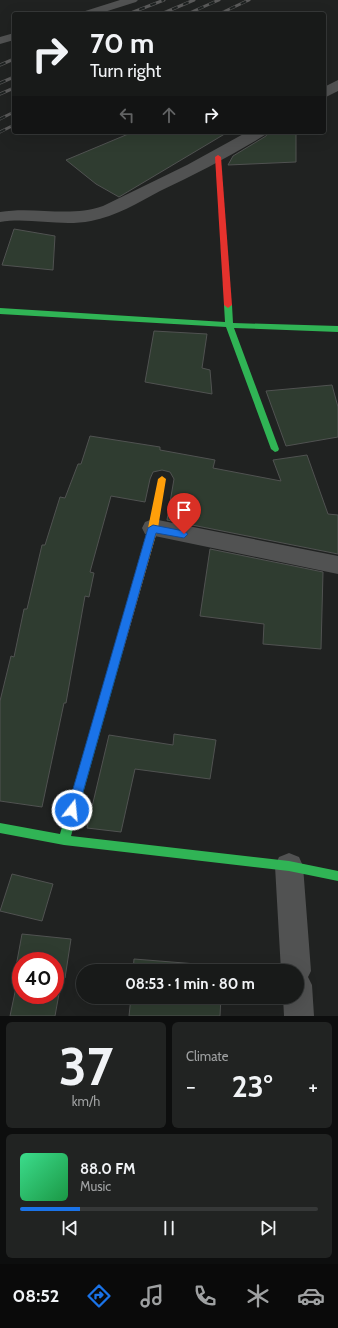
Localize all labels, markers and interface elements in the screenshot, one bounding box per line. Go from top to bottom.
text: 70 m [90,26,154,60]
icon: right [24,28,76,80]
text: Turn right [90,60,161,82]
icon: left [116,104,138,126]
icon: ahead [158,104,180,126]
icon: right [200,104,222,126]
pin [167,493,201,534]
icon: arrive [173,499,195,521]
position arrow [51,789,93,831]
speed limit sign: 40 [12,952,64,1004]
text: 08:53 · 1 min · 80 m [125,975,255,993]
text: 37 [59,1035,113,1098]
text: Climate [186,1048,228,1064]
text: 23° [232,1068,272,1105]
text: − [186,1073,196,1100]
text: + [308,1073,318,1100]
text: km/h [72,1093,100,1109]
text: 88.0 FM [80,1160,135,1178]
text: Music [80,1178,111,1194]
icon: previous [59,1217,81,1239]
icon: pause [158,1217,180,1239]
icon: next [257,1217,279,1239]
icon: directions [85,1282,113,1310]
icon: music [138,1282,166,1310]
icon: phone [191,1282,219,1310]
icon: climate [244,1282,272,1310]
icon: car [297,1282,325,1310]
text: 08:52 [13,1285,59,1307]

